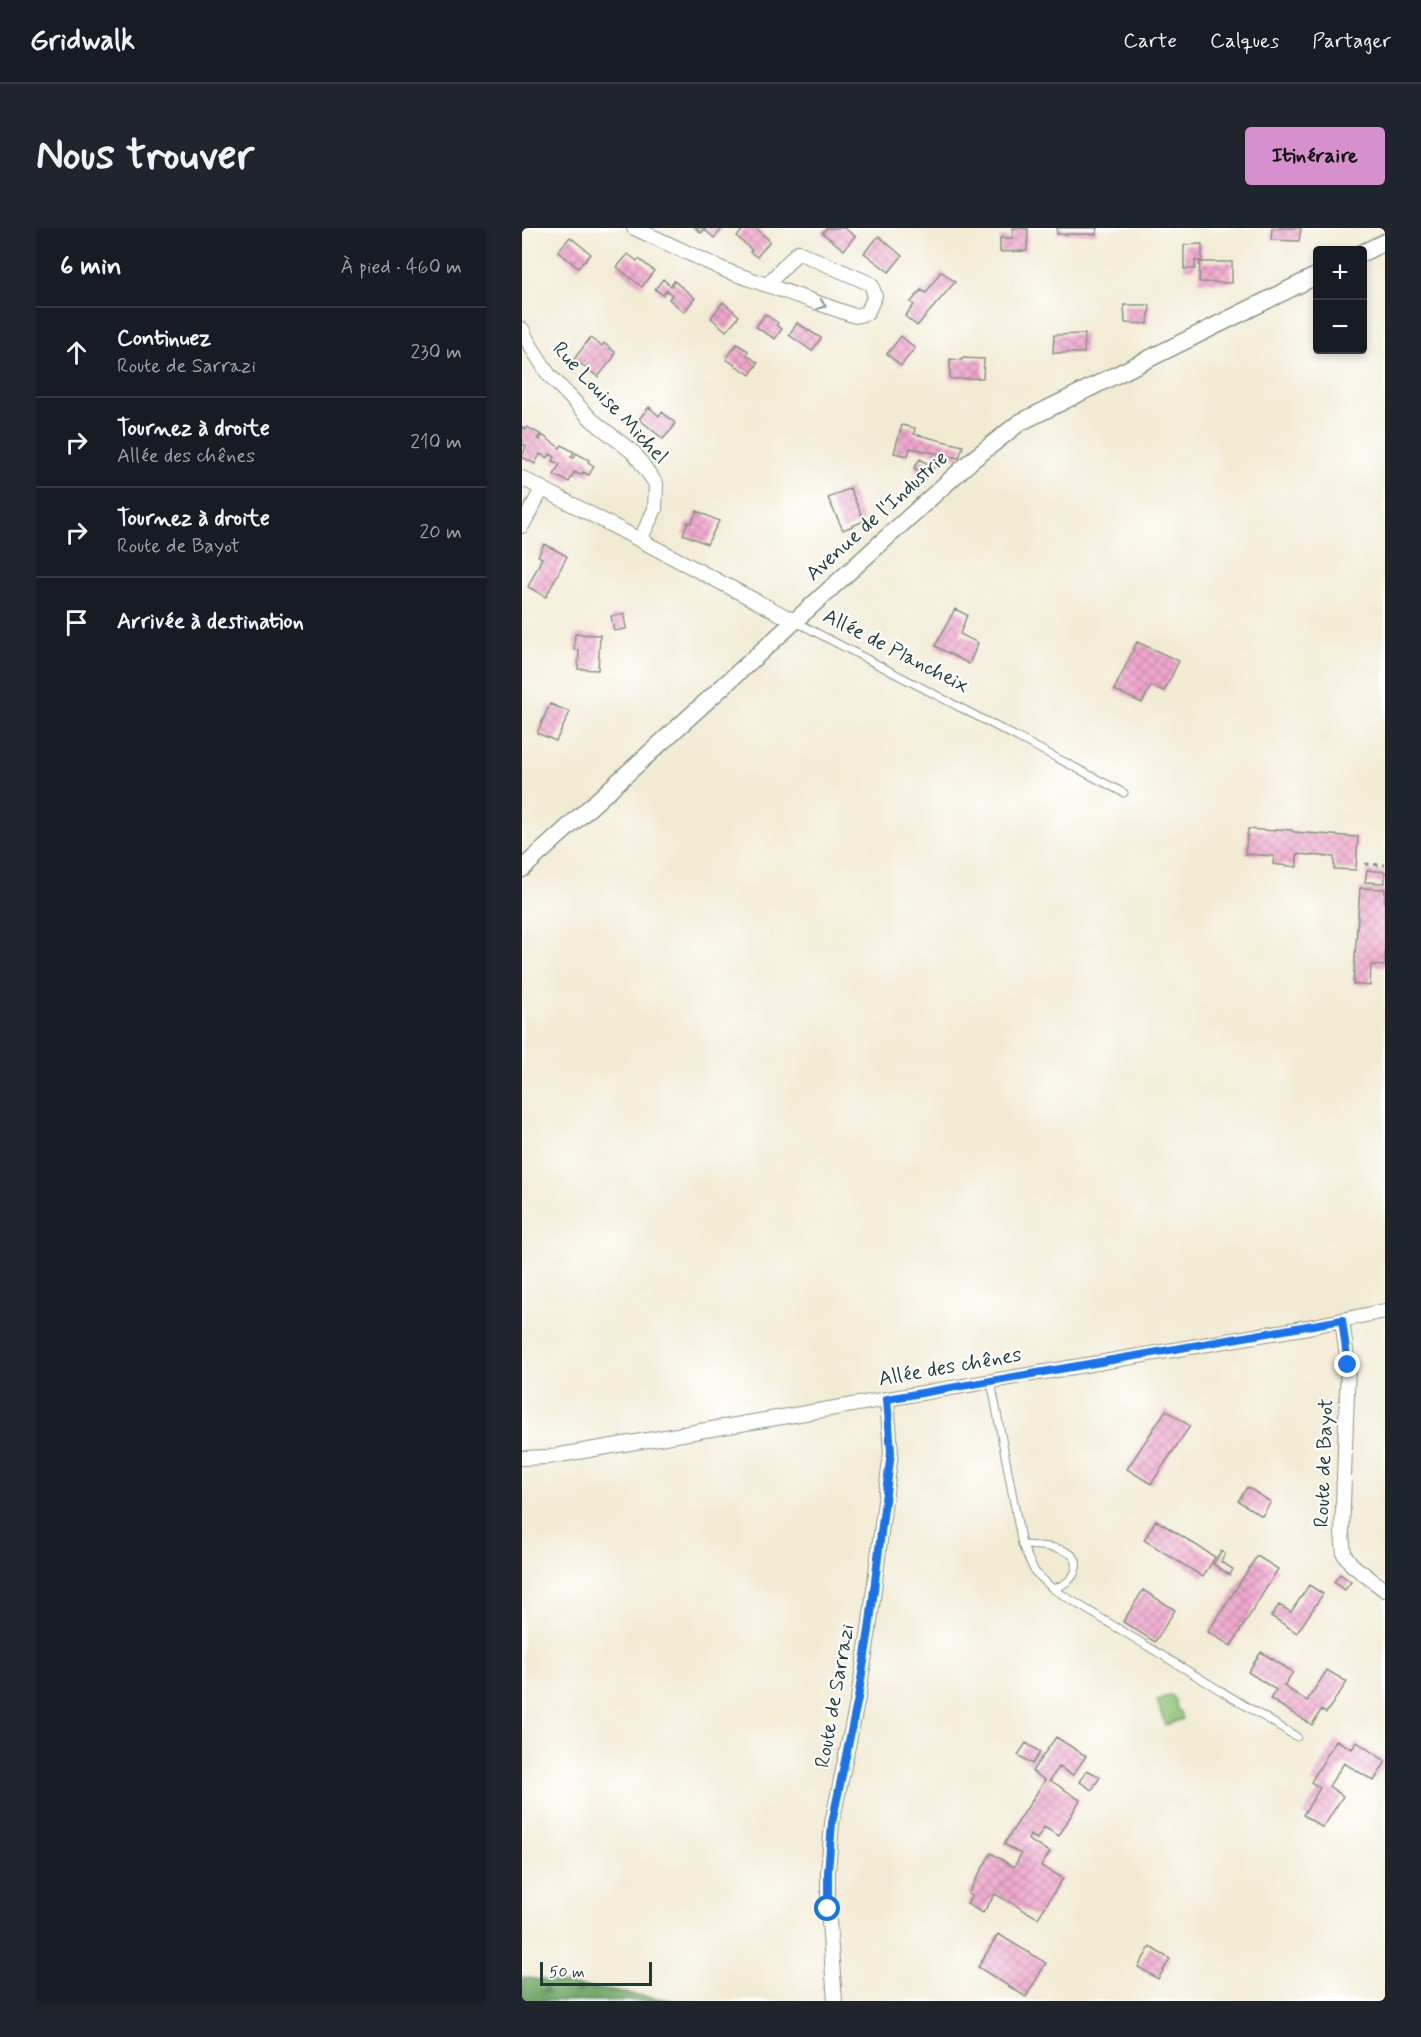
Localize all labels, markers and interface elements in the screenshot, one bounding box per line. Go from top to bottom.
text: Gridwalk [30,23,135,60]
text: Carte [1123,27,1177,55]
text: Calques [1210,27,1279,55]
text: Partager [1312,27,1391,55]
button: Itinéraire [1245,127,1385,185]
text: Nous trouver [36,129,254,184]
map controls [1313,246,1367,354]
button: + [1313,246,1367,300]
text: 6 min [60,250,122,284]
text: À pied · 460 m [340,254,462,281]
one-way arrow [816,298,827,311]
button: − [1313,300,1367,354]
text: Continuez [117,325,211,353]
icon: ahead [60,336,93,369]
street label: Rue Louise Michel [546,336,674,470]
text: 230 m [410,339,462,366]
text: Route de Sarrazi [117,353,256,380]
text: Tournez à droite [117,415,270,443]
icon: right [60,426,93,459]
text: 210 m [410,429,462,456]
text: Allée des chênes [117,443,255,470]
street label: Avenue de l'Industrie [800,445,954,587]
text: Tournez à droite [117,505,270,533]
icon: right [60,516,93,549]
text: 20 m [419,519,462,546]
text: Route de Bayot [117,533,240,560]
street label: Allée de Plancheix [818,602,974,700]
icon: arrive [60,606,93,639]
text: Arrivée à destination [117,608,304,636]
street label: Allée des chênes [876,1341,1024,1393]
route end [1334,1351,1360,1377]
street label: Route de Bayot [1308,1398,1340,1528]
street label: Route de Sarrazi [809,1621,861,1770]
route start [814,1895,840,1921]
scale bar [540,1959,652,1986]
text: 50 m [549,1962,585,1983]

